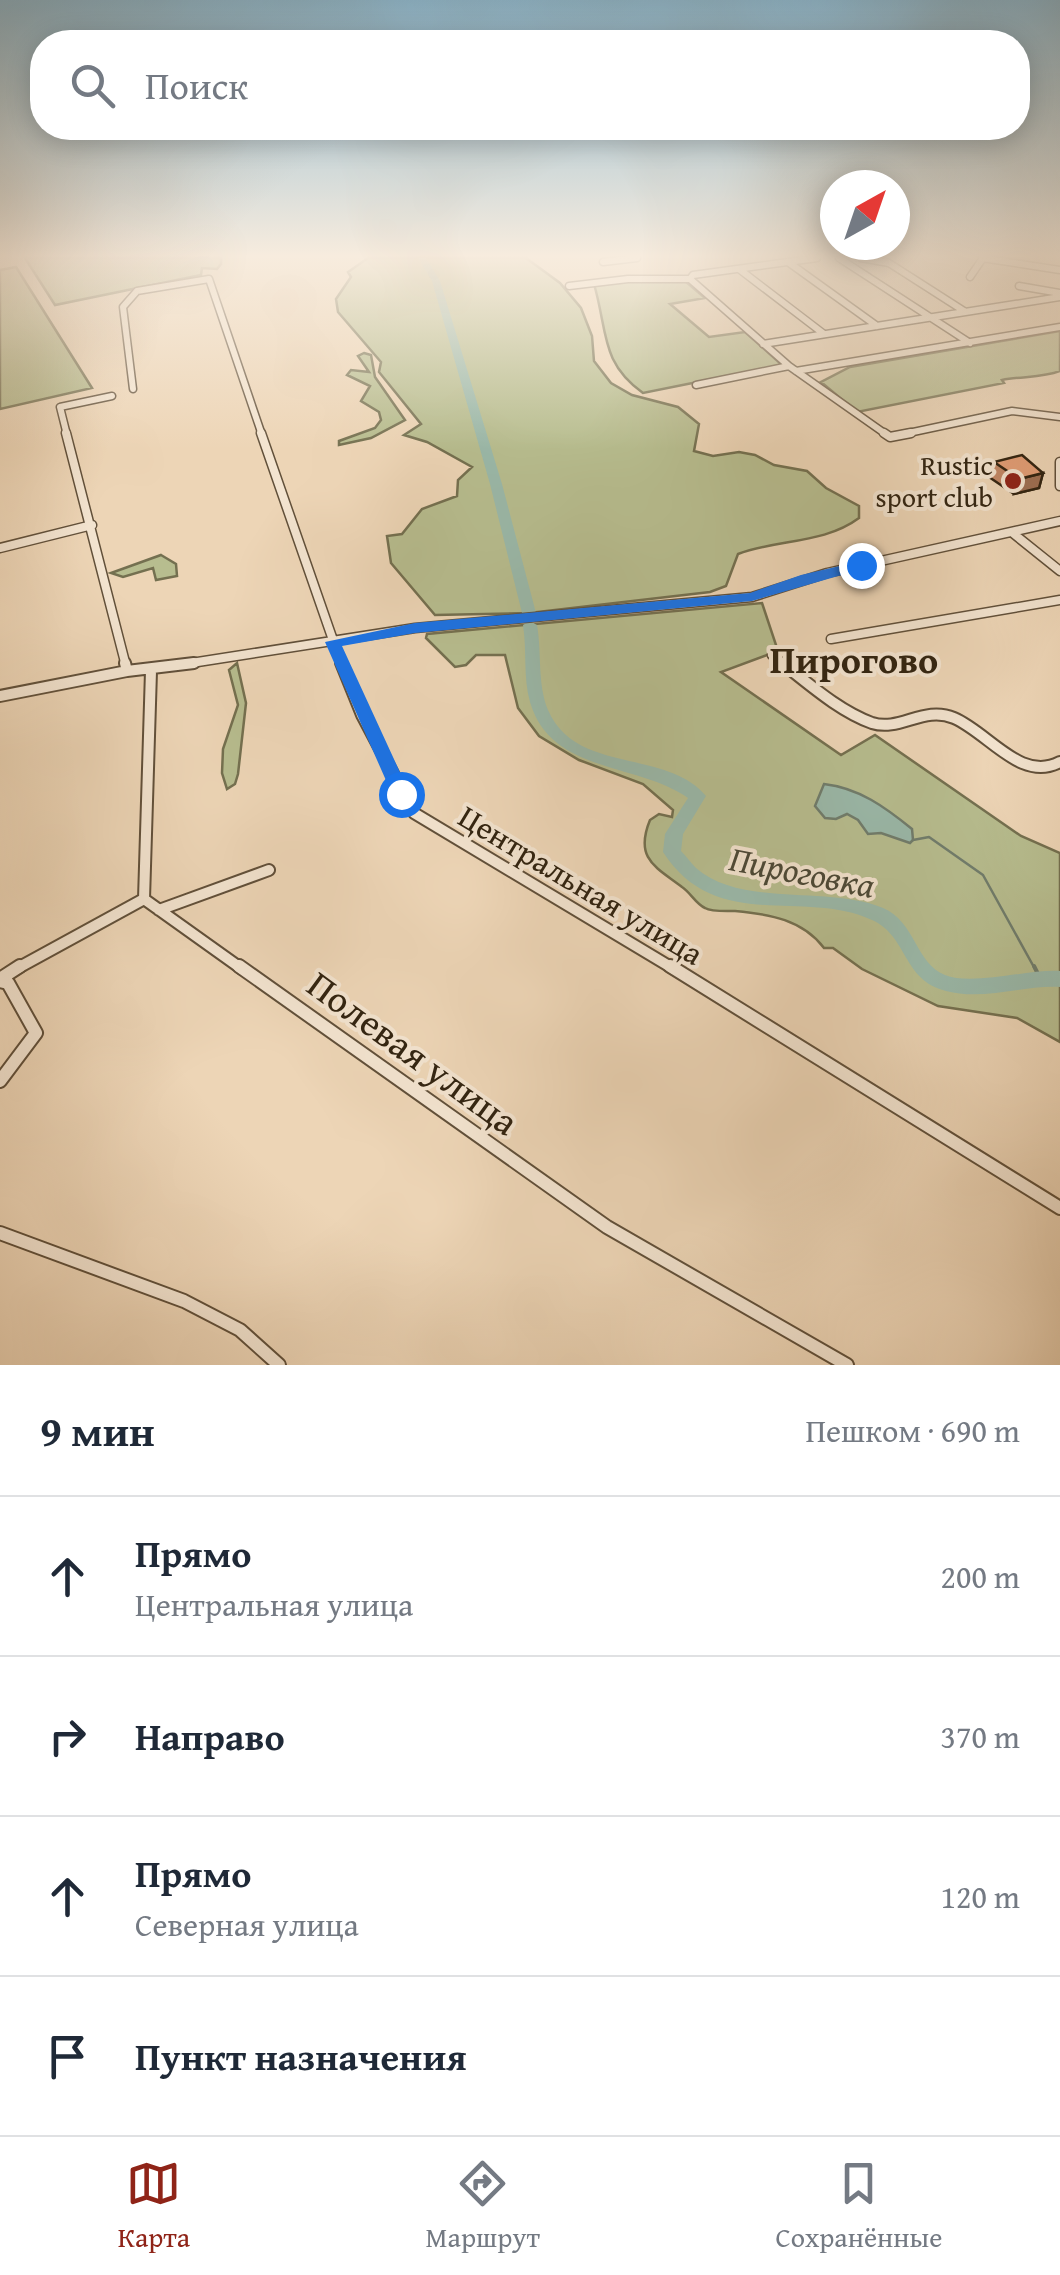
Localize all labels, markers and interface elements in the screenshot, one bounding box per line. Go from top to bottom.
search box [30,30,1030,140]
text: Поиск [145,57,248,113]
icon: search [65,58,120,113]
north arrow [820,170,910,260]
place label: Rustic sport club [875,444,993,517]
marker: Rustic sport club [1002,470,1024,492]
route end [839,543,885,589]
district label: Пирогово [770,631,938,687]
route start [379,772,425,818]
street label: Центральная улица [450,793,713,977]
water label: Пироговка [725,832,879,911]
street label: Полевая улица [296,956,531,1148]
text: 9 мин [40,1400,155,1461]
text: Пешком · 690 m [805,1407,1020,1454]
text: Прямо [135,1525,251,1581]
icon: ahead [40,1549,95,1604]
text: 200 m [941,1553,1020,1600]
text: Центральная улица [135,1581,413,1628]
text: Направо [135,1708,285,1764]
icon: right [40,1709,95,1764]
text: 370 m [941,1713,1020,1760]
text: Прямо [135,1845,251,1901]
icon: ahead [40,1869,95,1924]
text: 120 m [941,1873,1020,1920]
text: Северная улица [135,1901,359,1948]
text: Пункт назначения [135,2028,467,2084]
icon: arrive [40,2029,95,2084]
tab: Карта [118,2156,190,2257]
tab: Маршрут [426,2156,540,2257]
tab: Сохранённые [775,2156,942,2257]

